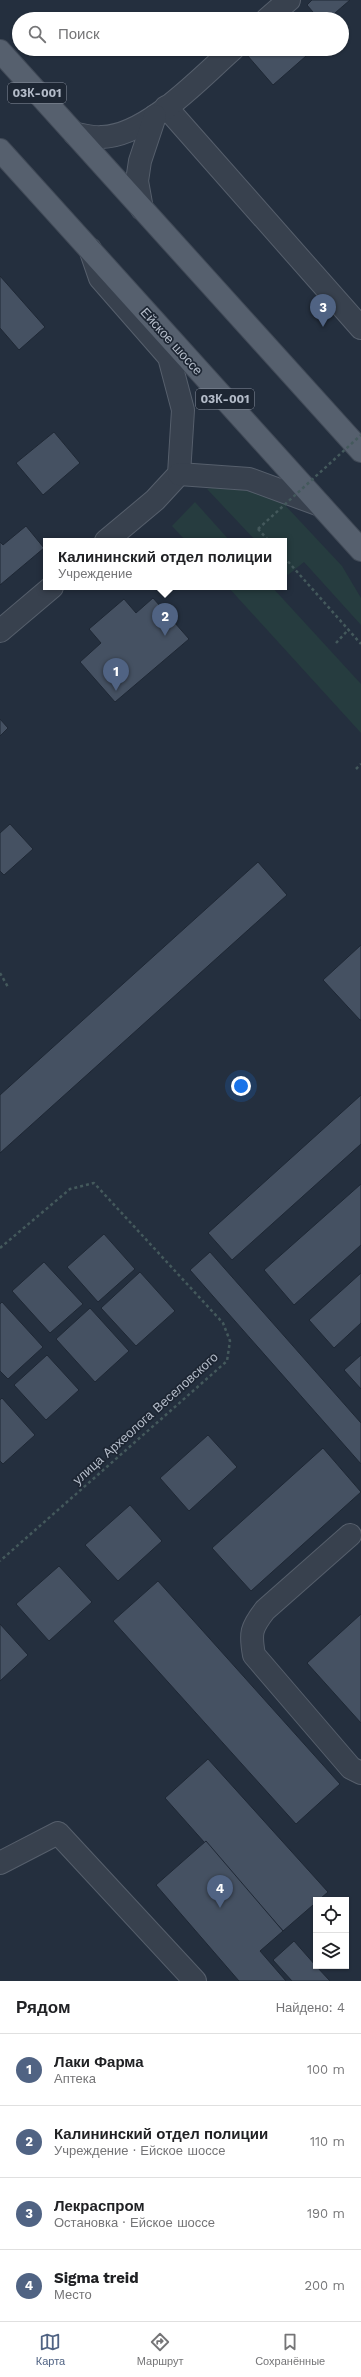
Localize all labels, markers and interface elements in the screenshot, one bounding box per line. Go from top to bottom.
search box [12,12,349,56]
icon: search [26,23,48,45]
text: Поиск [58,25,100,43]
road number: 03К-001 [8,83,66,103]
pin: 3 [310,294,336,327]
street label: Ейское шоссе [138,305,206,378]
road number: 03К-001 [196,389,254,409]
popup [43,538,287,590]
text: Калининский отдел полиции [58,548,272,566]
text: Учреждение [58,566,132,581]
pin: 2 [152,603,178,636]
pin: 1 [103,658,129,691]
your location [231,1076,251,1096]
street label: улица Археолога Веселовского [70,1349,221,1487]
pin: 4 [207,1875,233,1908]
map controls [313,1897,349,1969]
button: locate [313,1897,349,1933]
button: layers [313,1933,349,1969]
text: Рядом [16,1997,71,2017]
text: Найдено: 4 [276,2000,345,2015]
text: Лаки Фарма [54,2053,144,2071]
text: 1 [26,2062,32,2077]
text: 100 m [307,2062,345,2077]
text: Аптека [54,2071,96,2086]
text: Калининский отдел полиции [54,2125,268,2143]
text: 2 [25,2134,33,2149]
text: 110 m [310,2134,345,2149]
text: Учреждение · Ейское шоссе [54,2143,225,2158]
text: Лекраспром [54,2197,145,2215]
text: 3 [25,2206,33,2221]
text: 190 m [307,2206,345,2221]
text: Остановка · Ейское шоссе [54,2215,215,2230]
text: Sigma treid [54,2269,139,2287]
text: 4 [25,2278,33,2293]
text: 200 m [304,2278,345,2293]
text: Место [54,2287,92,2302]
tab: Карта [36,2331,65,2368]
tab: Маршрут [137,2331,184,2368]
tab: Сохранённые [255,2331,325,2368]

